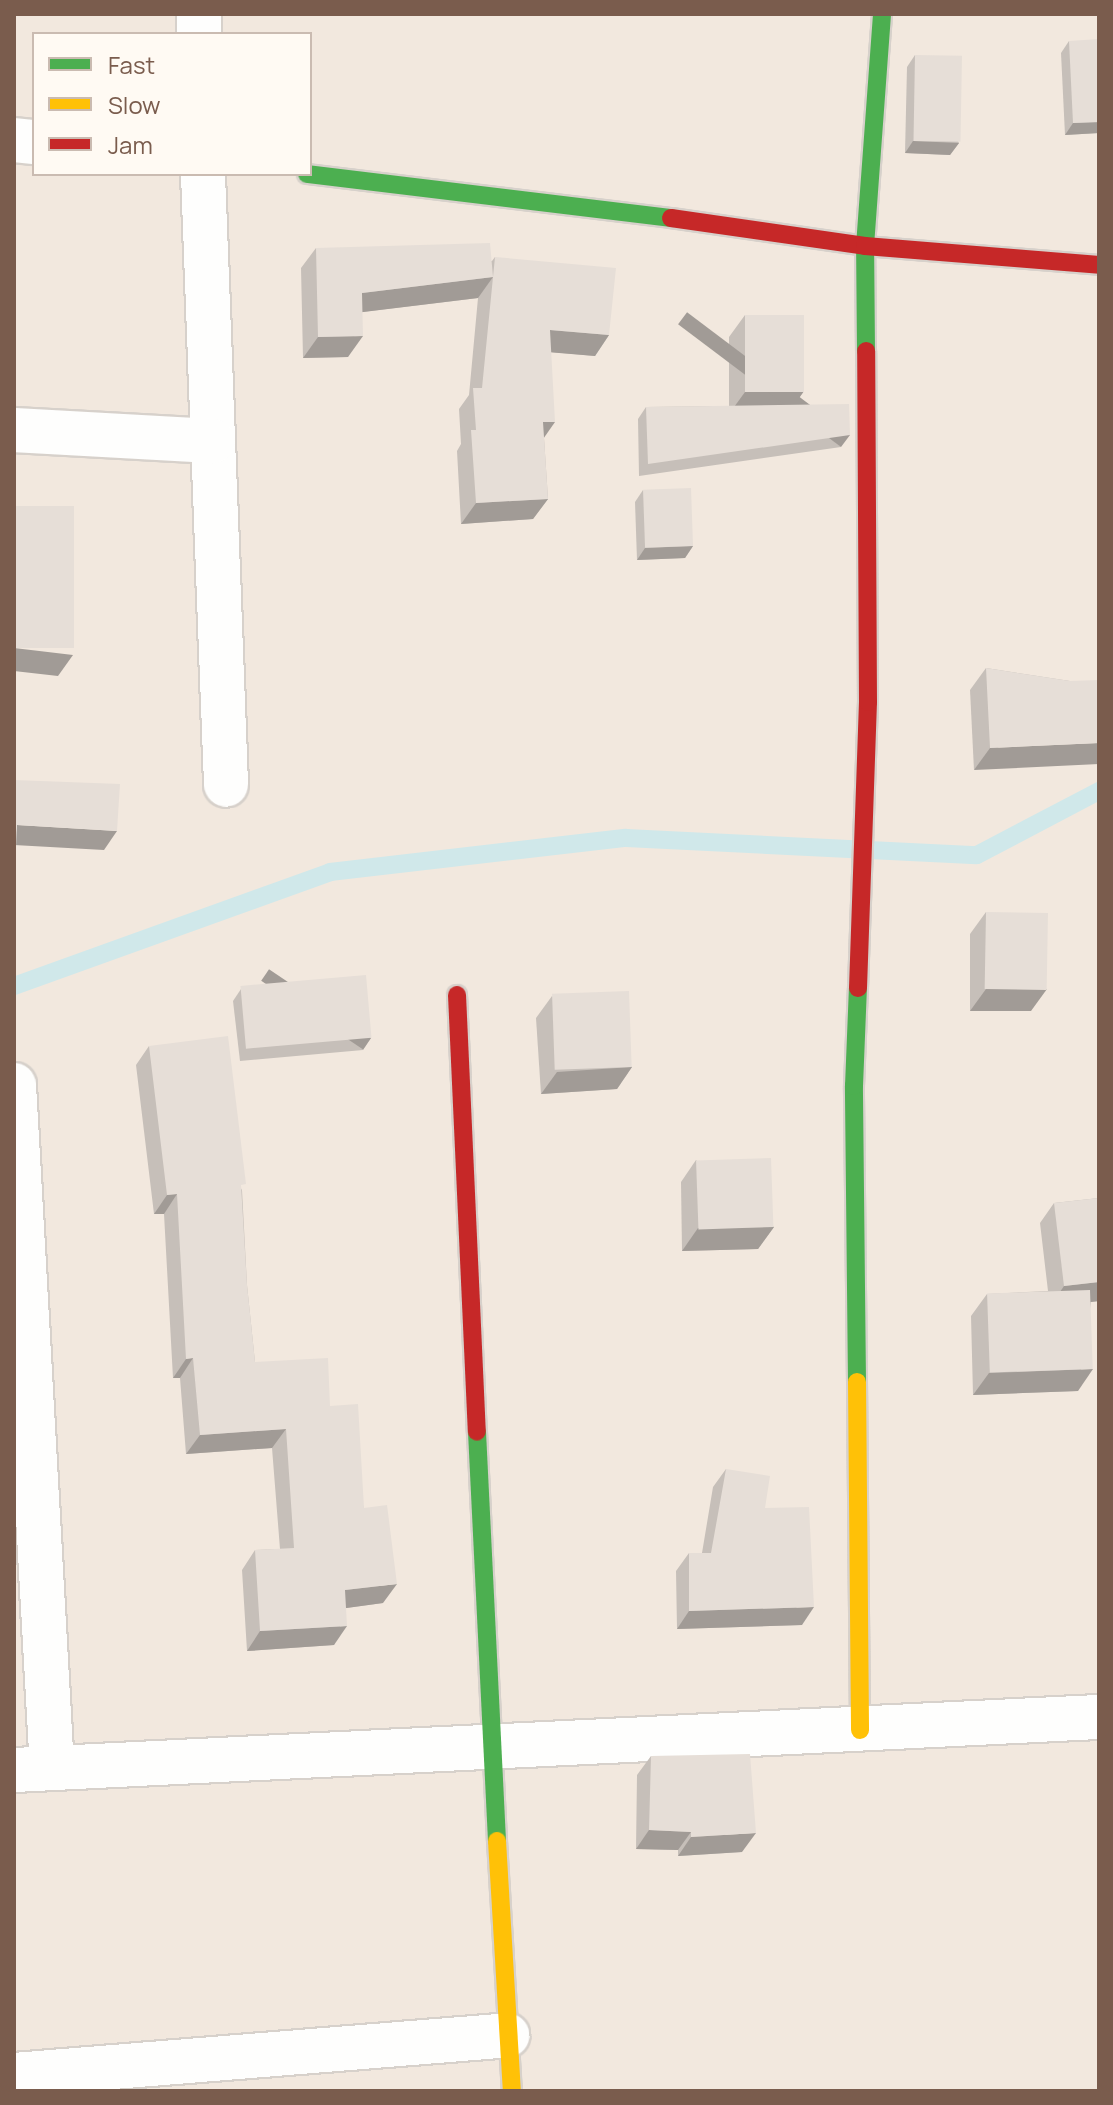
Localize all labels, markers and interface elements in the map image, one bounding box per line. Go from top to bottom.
legend [32,32,312,176]
text: Fast [108,48,155,81]
text: Slow [108,88,161,121]
text: Jam [108,128,153,161]

